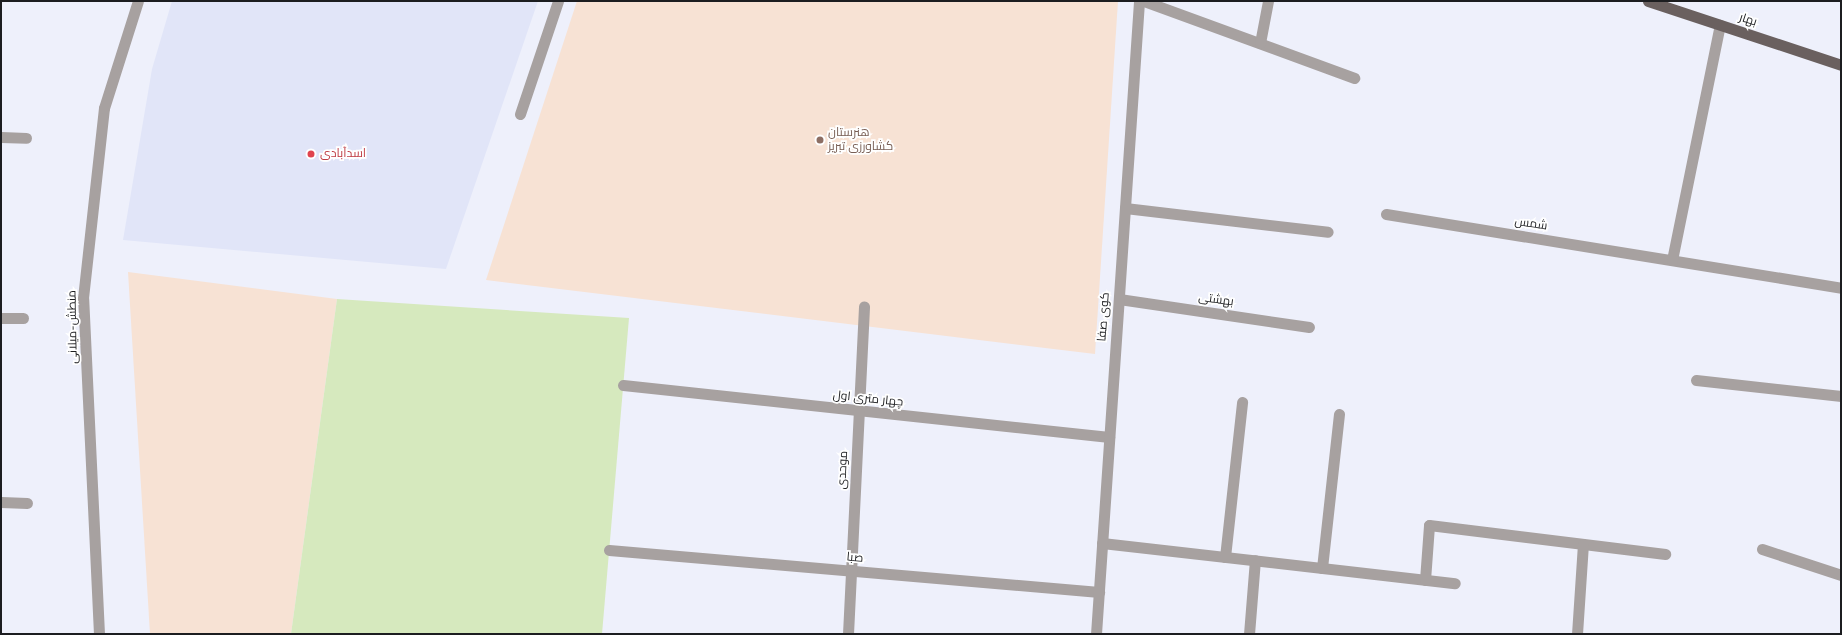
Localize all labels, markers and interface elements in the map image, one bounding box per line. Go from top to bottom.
street label: بهار [1737,10,1759,30]
place label: هنرستان کشاورزی تبریز [828,126,893,154]
marker: هنرستان کشاورزی تبریز [815,135,825,145]
place label: اسدآبادی [320,147,366,161]
marker: اسدآبادی [305,148,317,160]
street label: شمس [1514,214,1548,234]
street label: منطش-میلانی [65,290,81,364]
street label: بهشتی [1197,290,1235,310]
street label: کوی صفا [1095,292,1113,342]
street label: چهار متری اول [832,388,904,410]
street label: موحدی [835,450,851,490]
street label: صبا [846,550,864,566]

